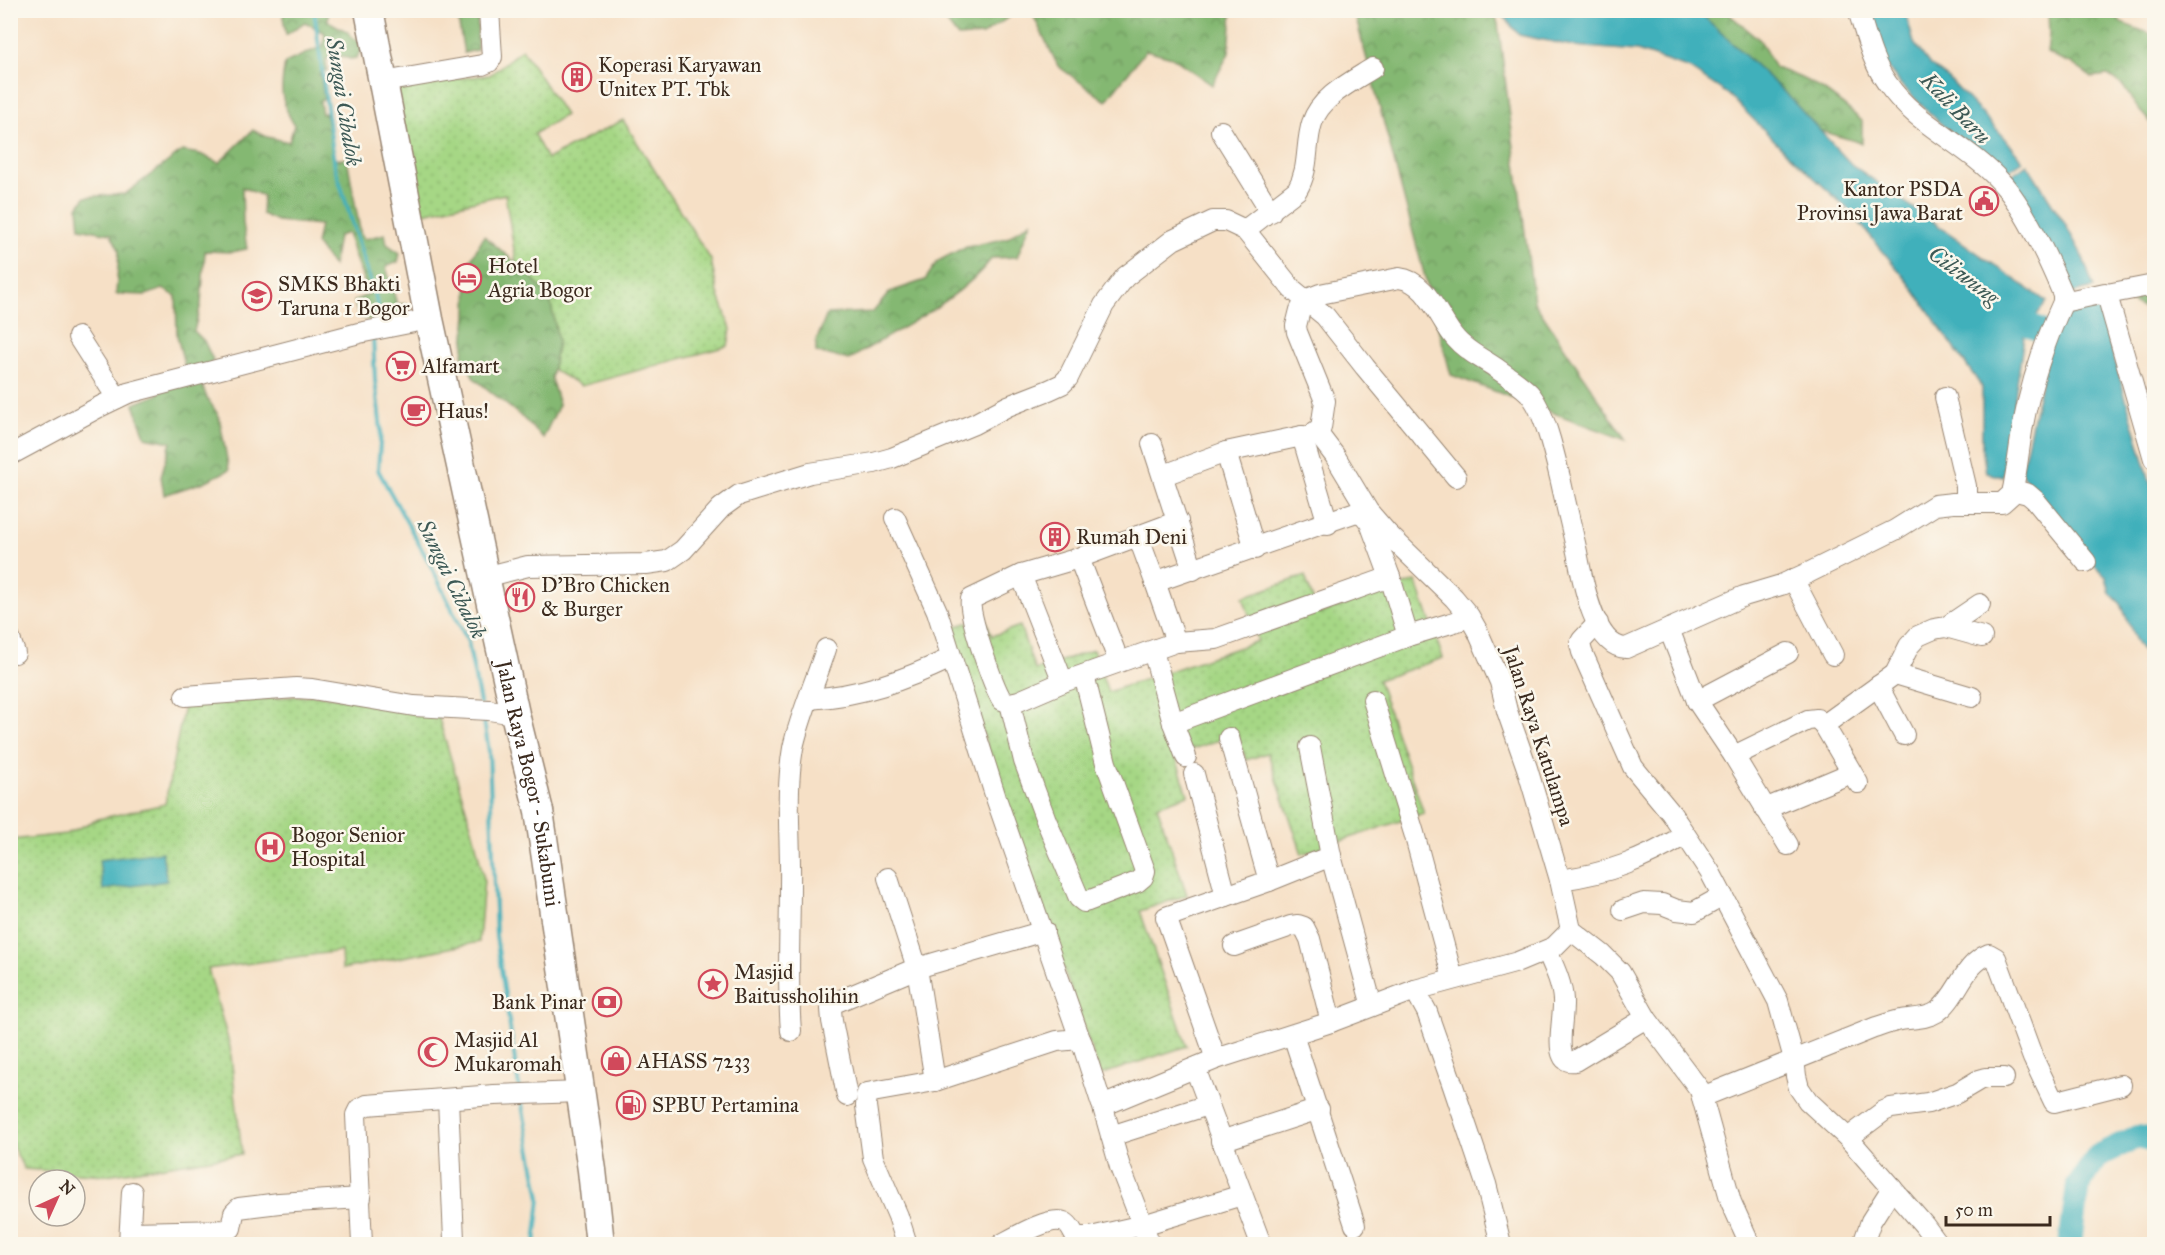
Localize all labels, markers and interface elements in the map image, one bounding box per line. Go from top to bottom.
water label: Sungai Cibalok [320,35,368,168]
place label: Koperasi Karyawan Unitex PT. Tbk [598,52,761,102]
building icon: Koperasi Karyawan Unitex PT. Tbk [561,61,593,93]
water label: Kali Baru [1914,66,1997,150]
place label: Kantor PSDA Provinsi Jawa Barat [1797,176,1964,226]
public building icon: Kantor PSDA Provinsi Jawa Barat [1968,185,2000,217]
water label: Ciliwung [1923,240,2006,311]
place label: Hotel Agria Bogor [487,253,592,303]
hotel icon: Hotel Agria Bogor [451,262,483,294]
place label: SMKS Bhakti Taruna 1 Bogor [278,271,410,321]
school or university icon: SMKS Bhakti Taruna 1 Bogor [241,280,273,312]
supermarket icon: Alfamart [385,350,417,382]
place label: Alfamart [421,353,500,379]
cafe icon: Haus! [400,395,432,427]
place label: Haus! [437,398,489,424]
water label: Sungai Cibalok [411,514,493,643]
building icon: Rumah Deni [1039,521,1071,553]
place label: Rumah Deni [1076,524,1187,550]
place label: D'Bro Chicken & Burger [541,572,670,622]
restaurant icon: D'Bro Chicken & Burger [504,581,536,613]
street label: Jalan Raya Katulampa [1497,641,1580,829]
street label: Jalan Raya Bogor - Sukabumi [490,656,566,909]
place label: Bogor Senior Hospital [291,822,405,872]
hospital icon: Bogor Senior Hospital [254,831,286,863]
place label: Masjid Baitussholihin [734,959,859,1009]
place icon: Masjid Baitussholihin [697,968,729,1000]
bank icon: Bank Pinar [591,986,623,1018]
place label: Bank Pinar [492,989,586,1015]
place label: Masjid Al Mukaromah [454,1027,562,1077]
mosque icon: Masjid Al Mukaromah [417,1036,449,1068]
shop icon: AHASS 7233 [600,1045,632,1077]
place label: AHASS 7233 [636,1048,751,1074]
fuel station icon: SPBU Pertamina [615,1089,647,1121]
place label: SPBU Pertamina [652,1092,799,1118]
north arrow [27,1168,87,1228]
text: N [56,1176,79,1200]
scale bar [1946,1189,2050,1227]
text: 50 m [1955,1199,1993,1221]

